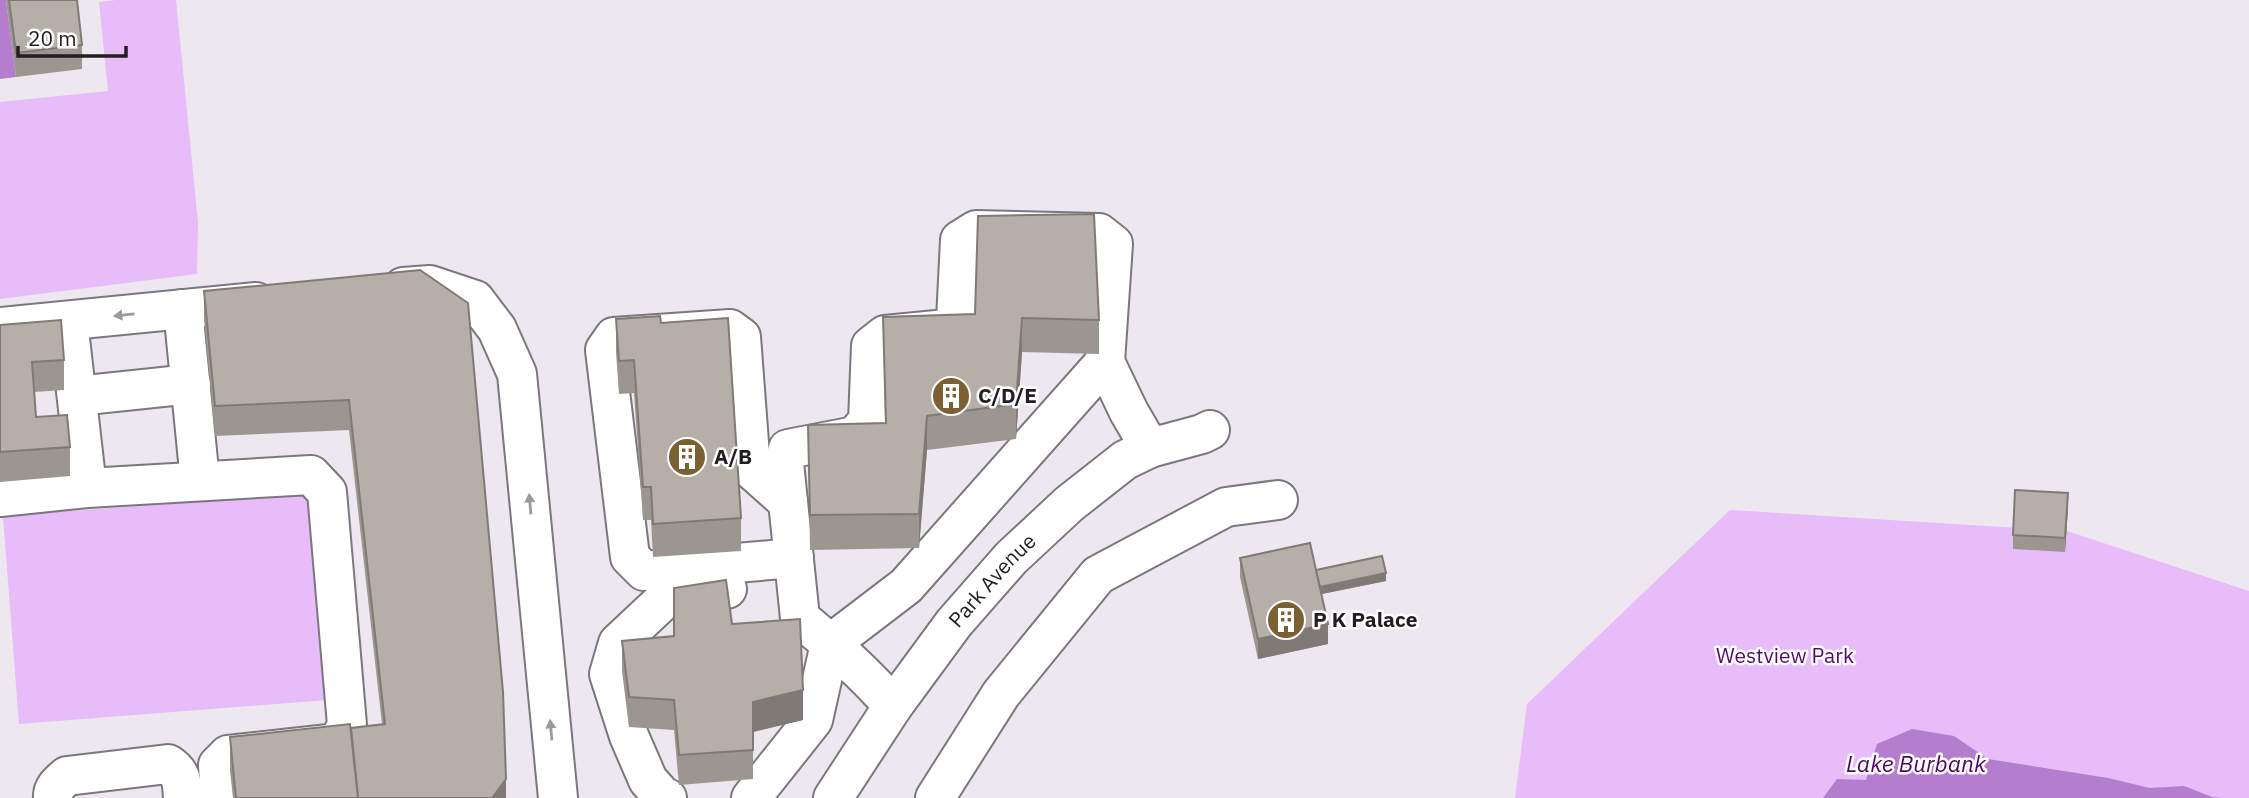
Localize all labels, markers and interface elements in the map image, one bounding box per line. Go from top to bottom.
scale bar [18,14,126,58]
text: 20 m [28,24,77,52]
one-way arrow [113,310,135,321]
building icon: C/D/E [930,375,972,417]
place label: C/D/E [978,381,1037,409]
building icon: A/B [666,436,708,478]
place label: A/B [714,442,752,470]
one-way arrow [524,492,535,514]
street label: Park Avenue [942,527,1041,633]
building icon: P K Palace [1265,599,1307,641]
place label: P K Palace [1313,605,1418,633]
park label: Westview Park [1716,641,1854,669]
one-way arrow [546,719,557,741]
water label: Lake Burbank [1846,748,1987,778]

